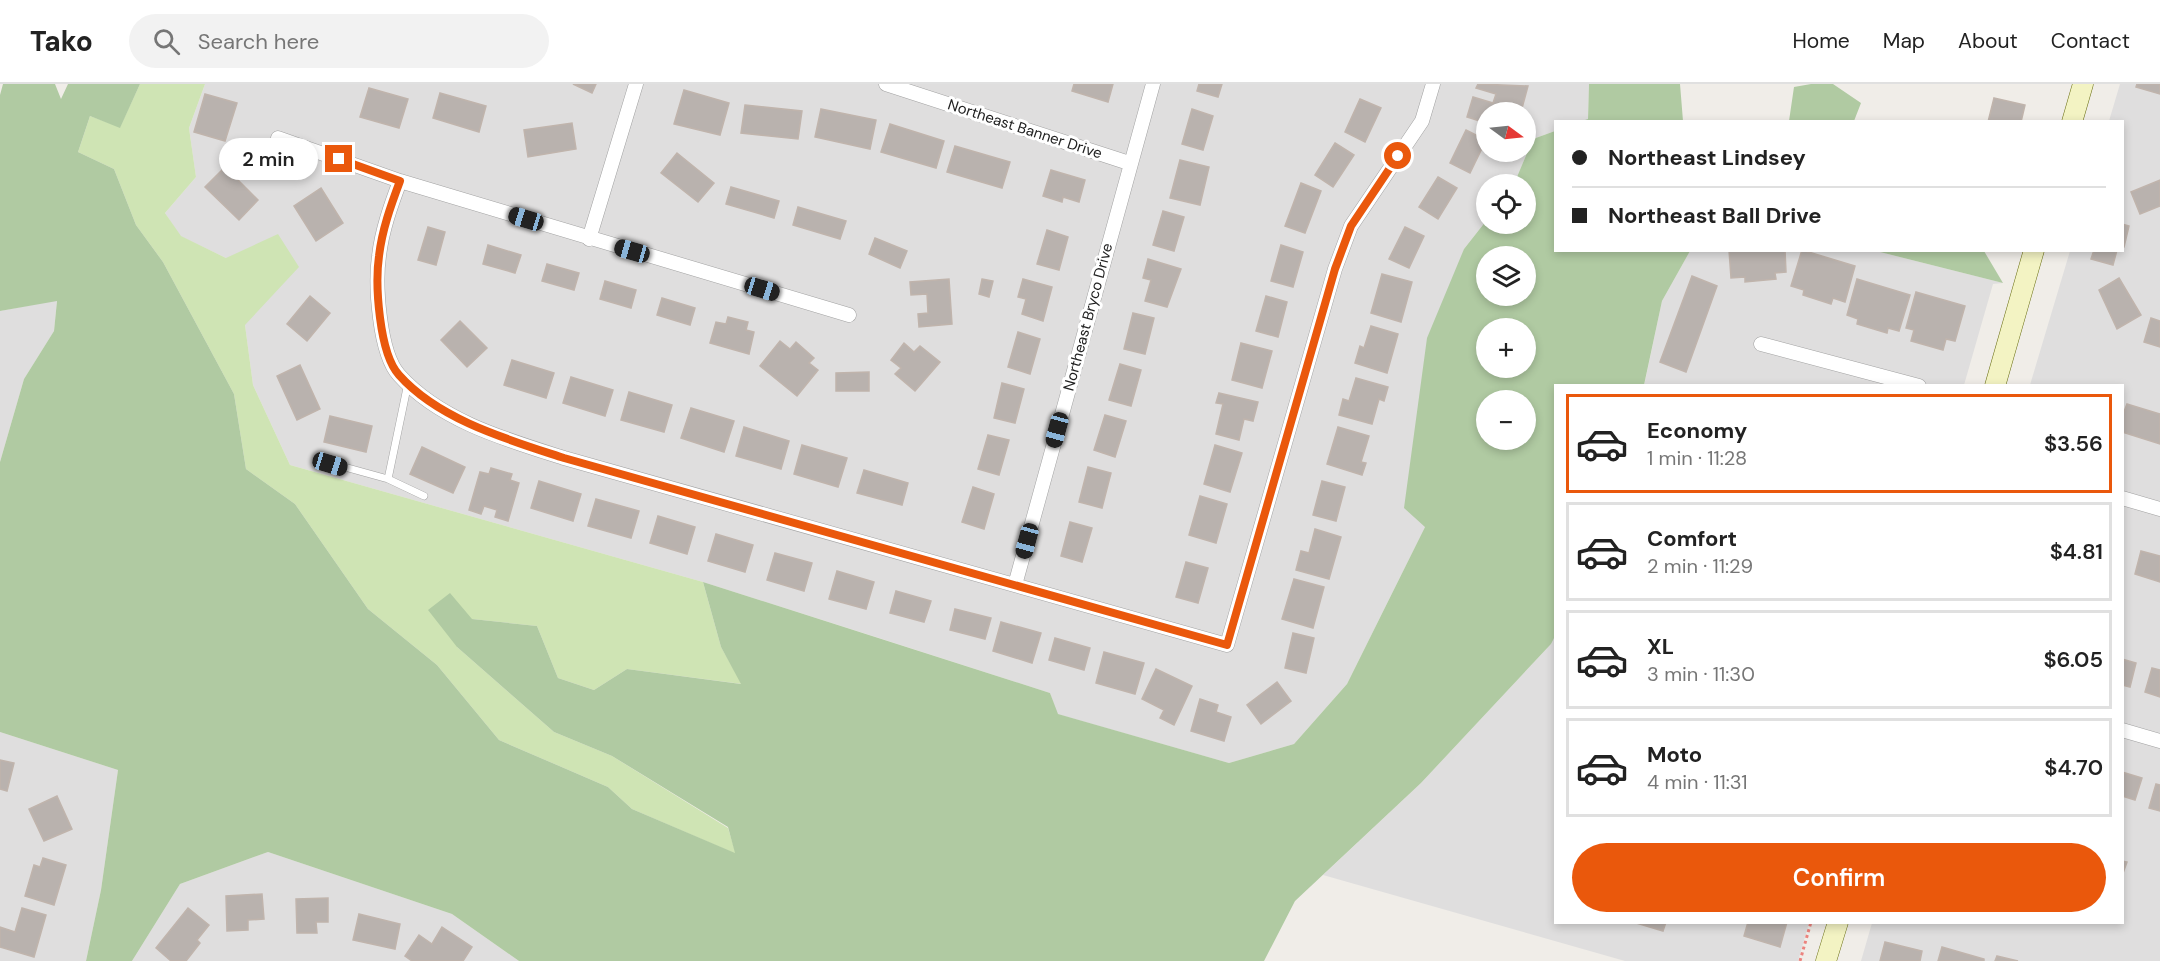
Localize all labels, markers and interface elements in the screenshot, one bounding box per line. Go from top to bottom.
search box [129,14,549,68]
text: Tako [30,23,93,60]
icon: search [150,25,183,58]
text: Search here [198,27,319,56]
text: Home [1792,27,1850,55]
text: Map [1883,27,1925,55]
text: About [1958,27,2018,55]
text: Contact [2051,27,2130,55]
street label: Northeast Banner Drive [945,95,1105,163]
north arrow [1476,102,1536,162]
map controls [1476,102,1536,450]
callout: 2 min [219,138,318,180]
route start [1384,142,1411,169]
text: Northeast Lindsey [1608,143,1806,172]
route end [325,145,352,172]
text: 2 min [242,146,295,172]
button: locate [1476,174,1536,234]
text: Northeast Ball Drive [1608,201,1821,230]
car [506,205,546,233]
car [612,237,652,265]
street label: Northeast Bryco Drive [1059,241,1117,393]
button: layers [1476,246,1536,306]
car [742,275,782,303]
button: + [1476,318,1536,378]
button: − [1476,390,1536,450]
car [1044,410,1070,450]
text: Economy [1647,416,1747,445]
icon: car [1575,417,1629,471]
text: $3.56 [2044,429,2103,458]
text: 1 min · 11:28 [1647,445,1747,471]
car [310,450,350,478]
car [1014,521,1040,561]
text: Comfort [1647,524,1737,553]
icon: car [1575,525,1629,579]
text: $4.81 [2050,537,2103,566]
text: 2 min · 11:29 [1647,553,1753,579]
text: XL [1647,632,1674,661]
icon: car [1575,633,1629,687]
text: $6.05 [2043,645,2103,674]
text: 3 min · 11:30 [1647,661,1755,687]
text: Moto [1647,740,1702,769]
icon: car [1575,741,1629,795]
text: $4.70 [2044,753,2103,782]
text: 4 min · 11:31 [1647,769,1747,795]
button: Confirm [1572,843,2106,912]

